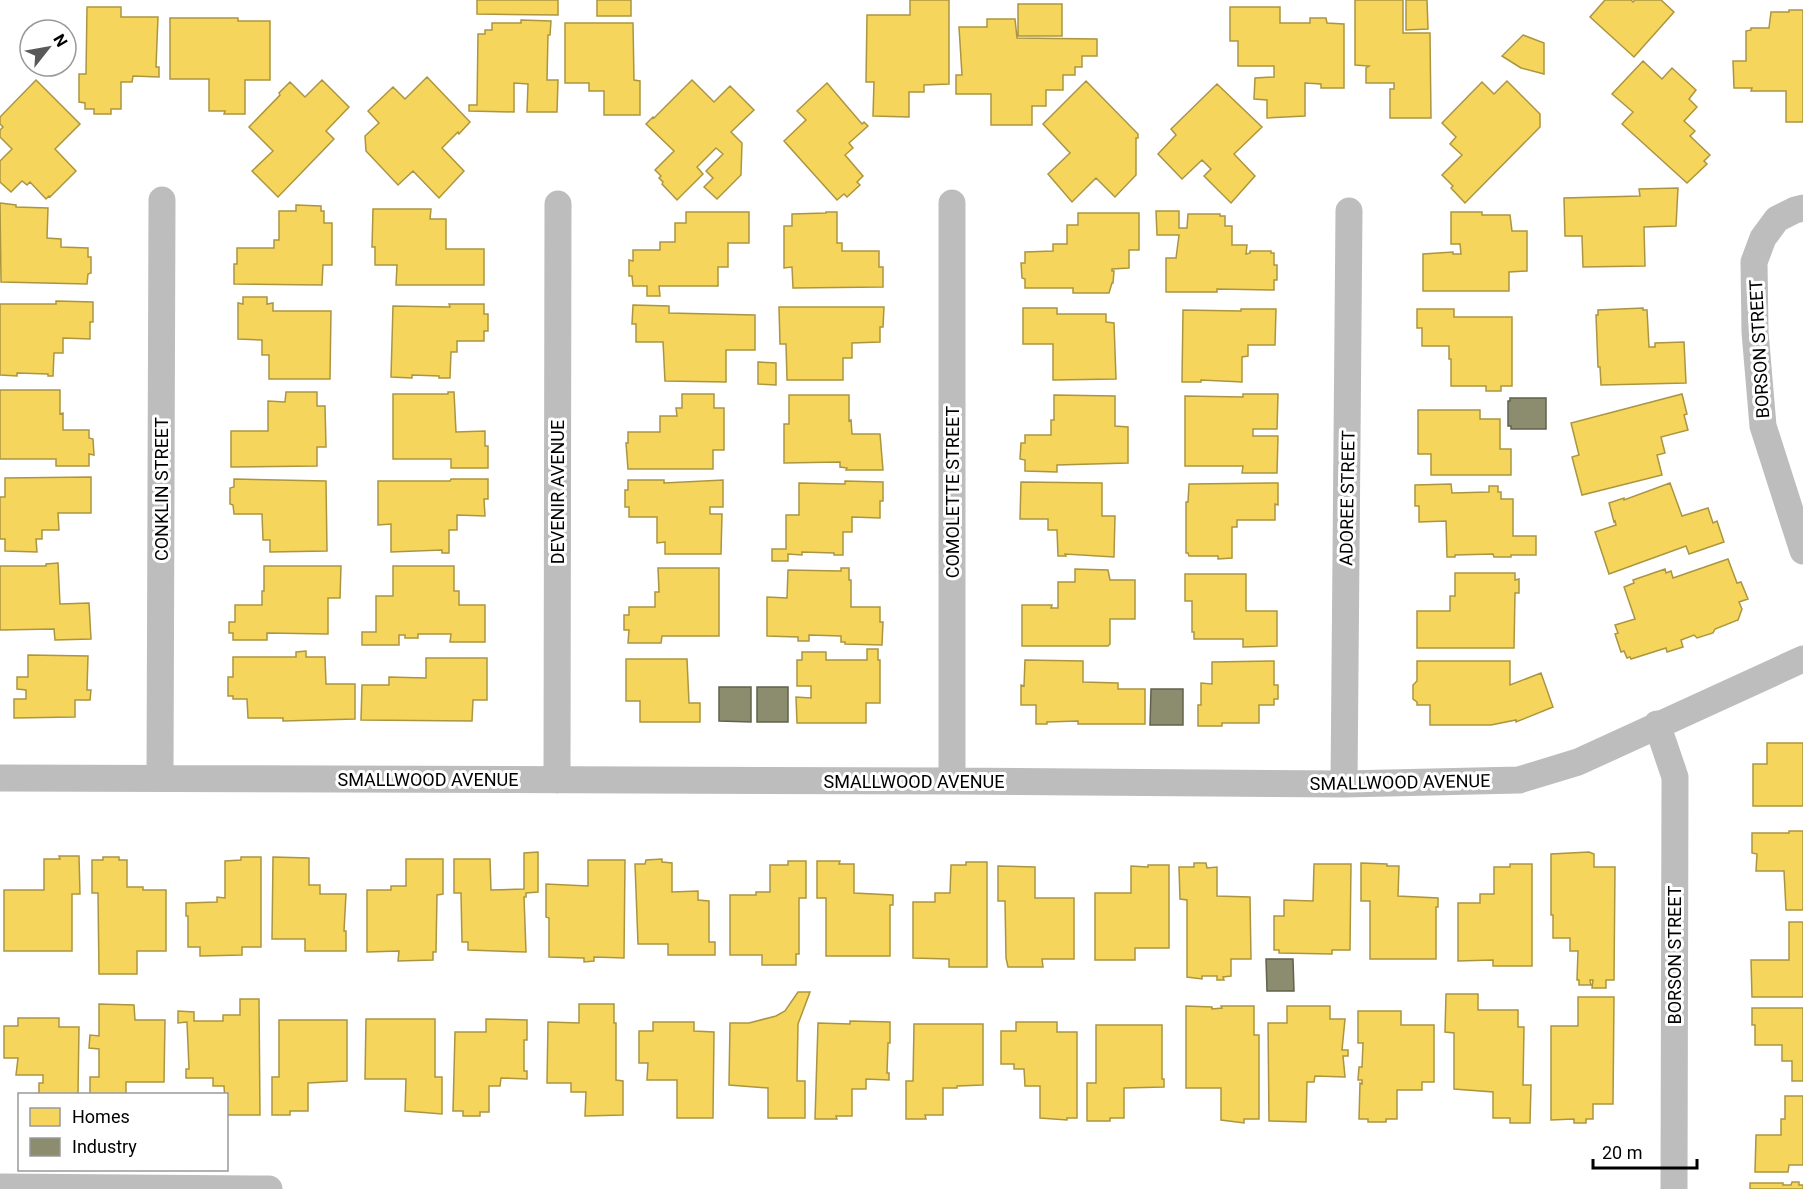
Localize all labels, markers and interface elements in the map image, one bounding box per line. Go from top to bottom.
north arrow [18,18,78,78]
text: N [49,31,71,50]
street label: BORSON STREET [1745,279,1773,419]
street label: COMOLETTE STREET [942,405,963,578]
street label: CONKLIN STREET [151,417,172,561]
street label: DEVENIR AVENUE [547,420,568,564]
street label: ADOREE STREET [1335,430,1359,566]
street label: SMALLWOOD AVENUE [338,769,518,790]
street label: SMALLWOOD AVENUE [1309,770,1491,794]
street label: SMALLWOOD AVENUE [824,771,1004,792]
street label: BORSON STREET [1664,885,1685,1024]
legend [18,1093,228,1171]
text: Homes [72,1106,130,1127]
scale bar [1593,1132,1696,1170]
text: Industry [72,1136,137,1157]
text: 20 m [1602,1142,1642,1163]

